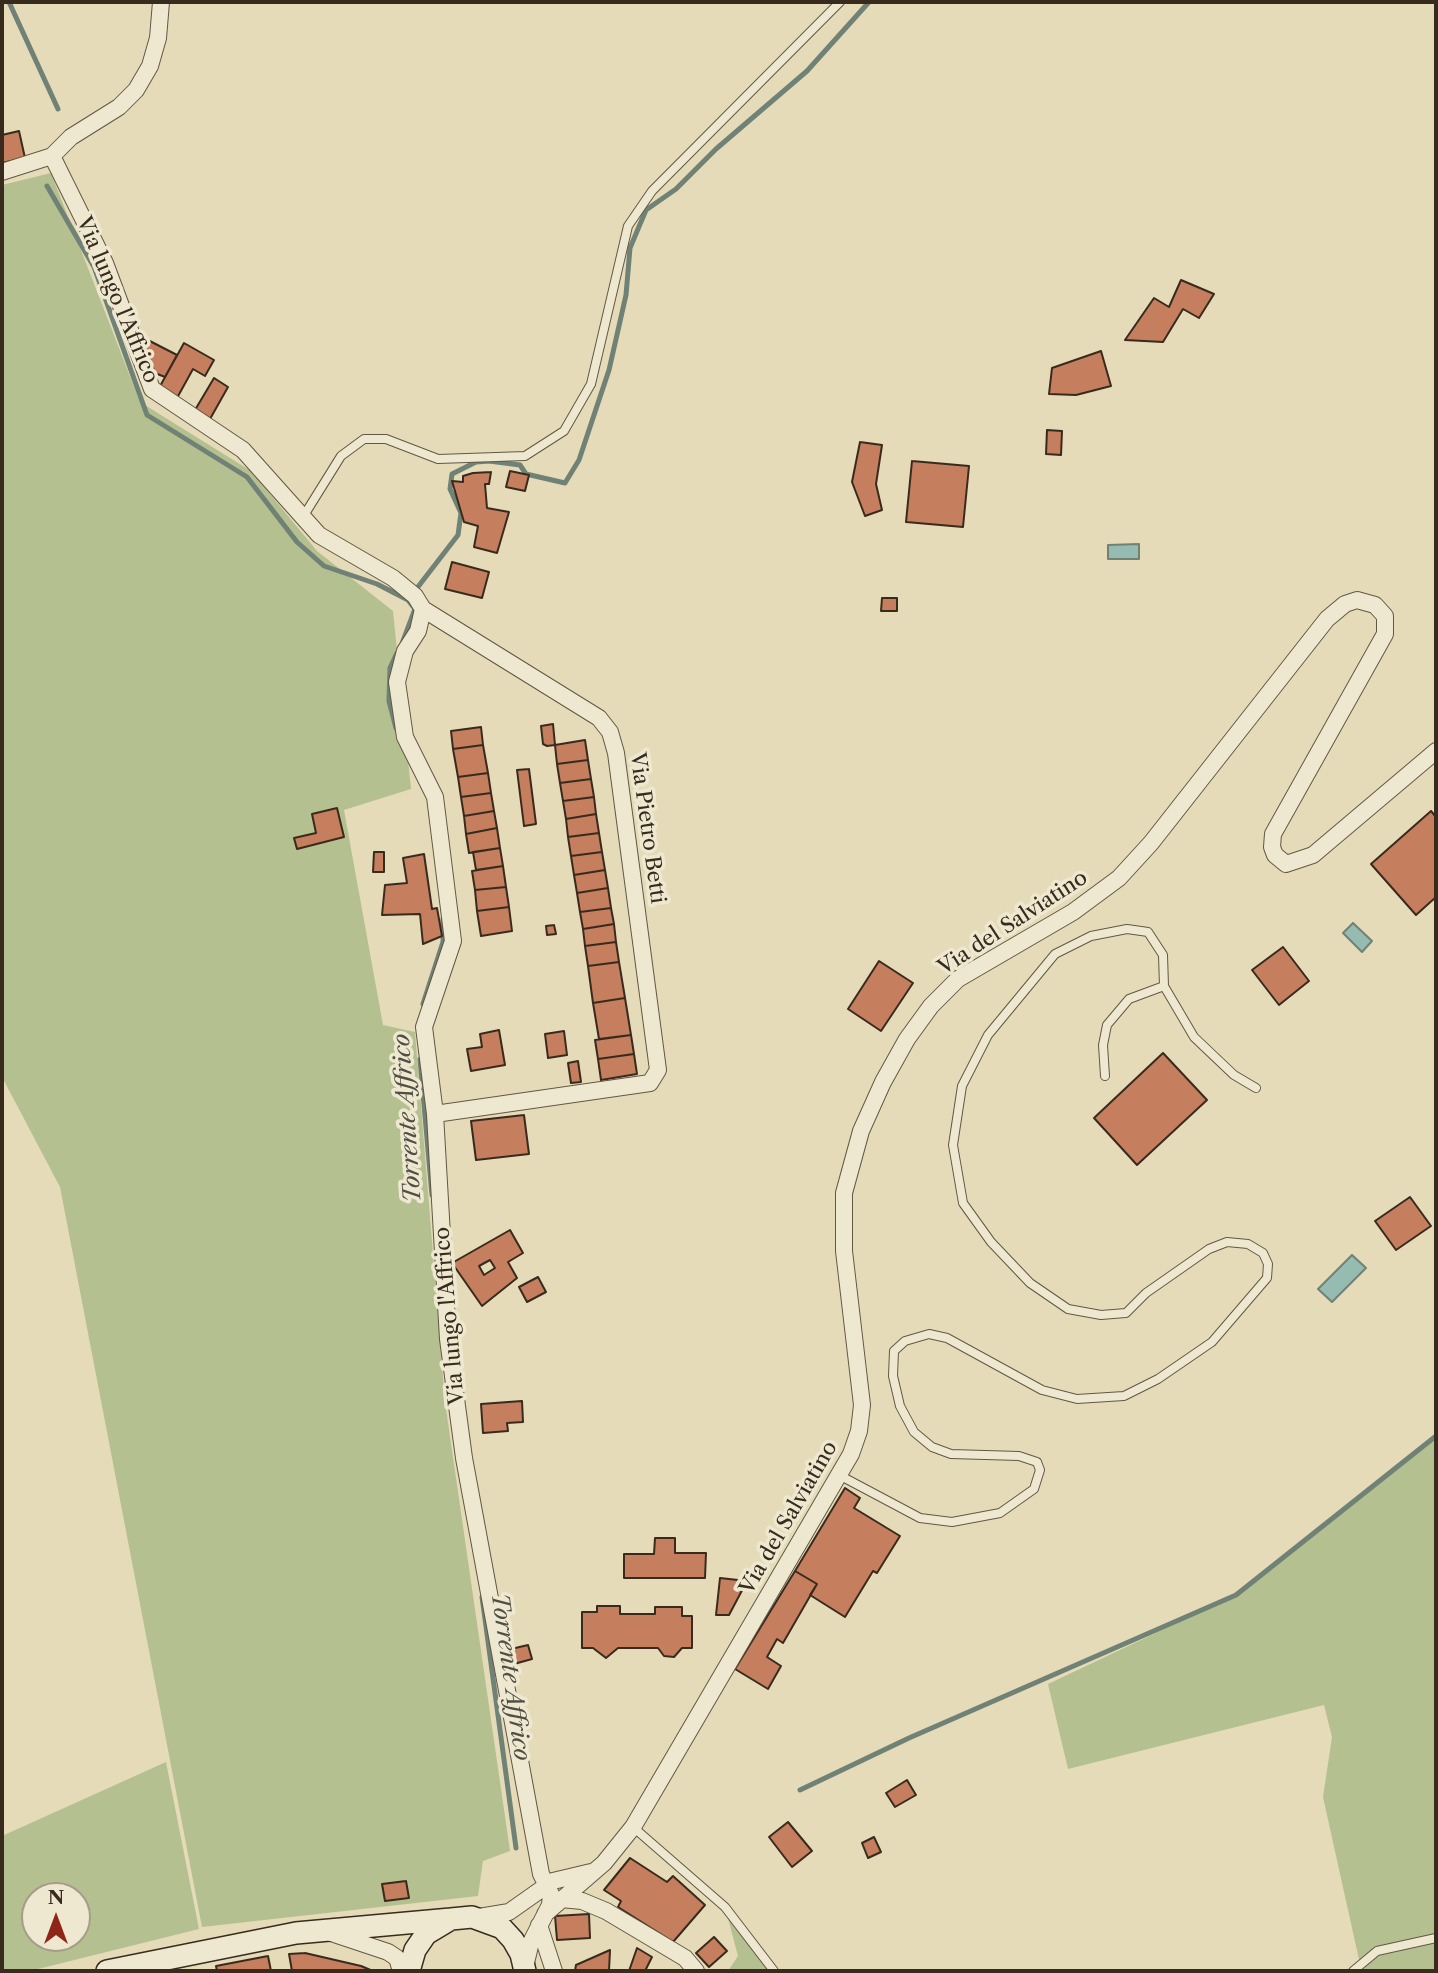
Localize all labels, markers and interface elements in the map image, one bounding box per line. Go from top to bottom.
street label: Via lungo l'Affrico [71,213,163,387]
street label: Via Pietro Betti [624,751,670,905]
street label: Via del Salviatino [934,865,1092,981]
water label: Torrente Affrico [388,1033,428,1203]
street label: Via lungo l'Affrico [430,1226,470,1406]
street label: Via del Salviatino [735,1437,843,1599]
water label: Torrente Affrico [485,1591,535,1763]
north arrow [21,1882,91,1952]
text: N [48,1886,64,1909]

